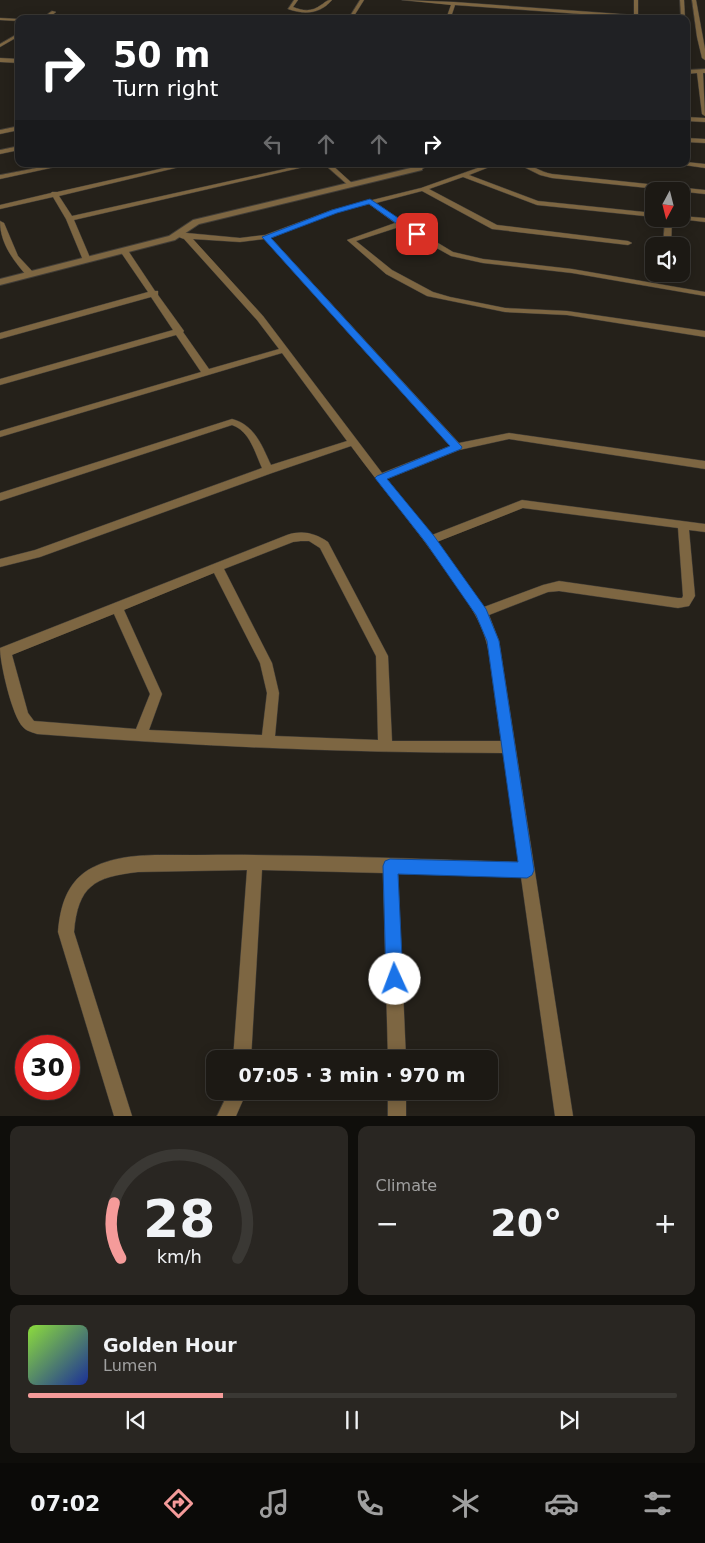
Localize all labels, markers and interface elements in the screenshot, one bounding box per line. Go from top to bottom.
icon: right [30,35,95,100]
text: 50 m [113,35,210,75]
text: Turn right [113,76,218,101]
icon: left [259,130,287,158]
icon: ahead [312,130,340,158]
icon: ahead [365,130,393,158]
icon: right [418,130,446,158]
north arrow [645,182,690,228]
map controls [645,182,690,282]
pin [396,213,438,255]
icon: arrive [403,220,431,248]
button: sound [645,237,690,282]
position arrow [368,952,420,1004]
speed limit sign: 30 [15,1035,80,1100]
text: 07:05 · 3 min · 970 m [238,1064,466,1086]
text: Climate [376,1176,437,1195]
text: 28 [143,1189,215,1249]
text: 20° [490,1201,562,1245]
text: − [376,1207,399,1240]
text: + [654,1207,677,1240]
text: km/h [156,1246,201,1267]
text: Golden Hour [103,1334,237,1356]
text: Lumen [103,1356,157,1375]
icon: previous [122,1406,150,1434]
icon: pause [338,1406,366,1434]
icon: next [555,1406,583,1434]
icon: directions [161,1486,196,1521]
icon: music [257,1486,292,1521]
icon: phone [352,1486,387,1521]
icon: climate [448,1486,483,1521]
icon: car [544,1486,579,1521]
icon: filters [640,1486,675,1521]
text: 07:02 [30,1491,100,1516]

